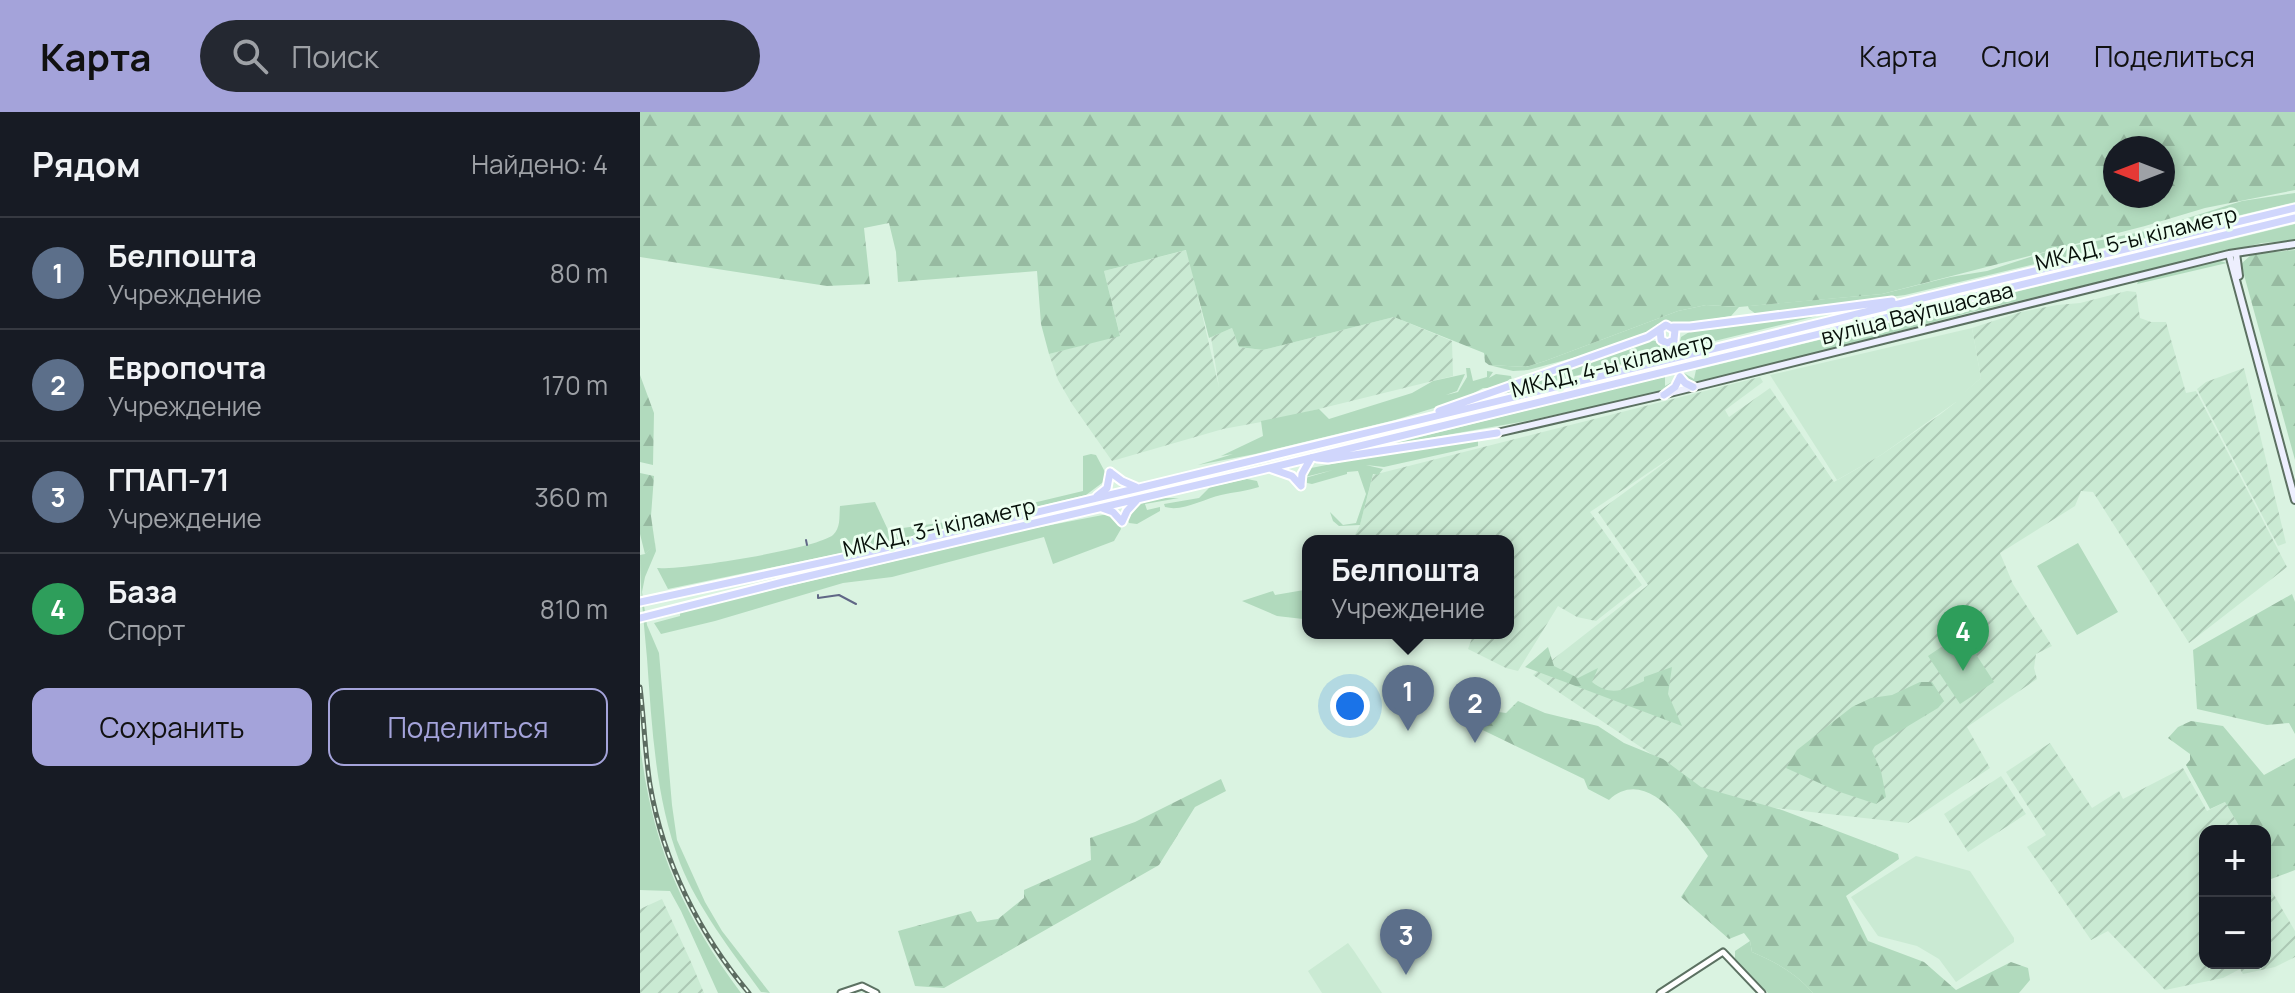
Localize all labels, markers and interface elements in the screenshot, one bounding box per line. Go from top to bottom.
search box [200,20,760,92]
text: Карта [40,30,152,82]
icon: search [228,34,272,78]
text: Поиск [292,36,379,77]
text: Карта [1859,37,1937,75]
text: Слои [1981,37,2050,75]
text: Поделиться [2094,37,2255,75]
north arrow [2103,136,2175,208]
text: Рядом [32,141,141,187]
text: Найдено: 4 [471,146,608,182]
street label: МКАД, 5-ы кіламетр [2032,198,2240,278]
text: Белпошта [108,235,257,276]
text: 1 [52,255,64,291]
text: 80 m [550,255,608,291]
street label: вуліца Ваўпшасава [1818,275,2016,351]
text: Учреждение [108,276,262,312]
street label: МКАД, 4-ы кіламетр [1508,325,1716,405]
text: Европочта [108,347,266,388]
text: 2 [50,367,66,403]
text: 170 m [542,367,608,403]
text: Учреждение [108,388,262,424]
text: ГПАП-71 [108,459,230,500]
text: 3 [50,479,66,515]
text: 360 m [534,479,608,515]
street label: МКАД, 3-і кіламетр [840,490,1038,564]
text: Учреждение [108,500,262,536]
popup [1302,535,1514,639]
text: Белпошта [1331,549,1480,590]
text: База [108,571,177,612]
text: Учреждение [1331,590,1485,626]
text: 4 [50,591,66,627]
text: 810 m [540,591,608,627]
pin: 4 [1937,605,1989,671]
text: Спорт [108,612,185,648]
pin: 1 [1382,665,1434,731]
pin: 2 [1449,677,1501,743]
your location [1330,686,1370,726]
button: Сохранить [32,688,312,766]
button: Поделиться [328,688,608,766]
map controls [2199,825,2271,969]
button: + [2199,825,2271,897]
button: − [2199,897,2271,969]
pin: 3 [1380,909,1432,975]

